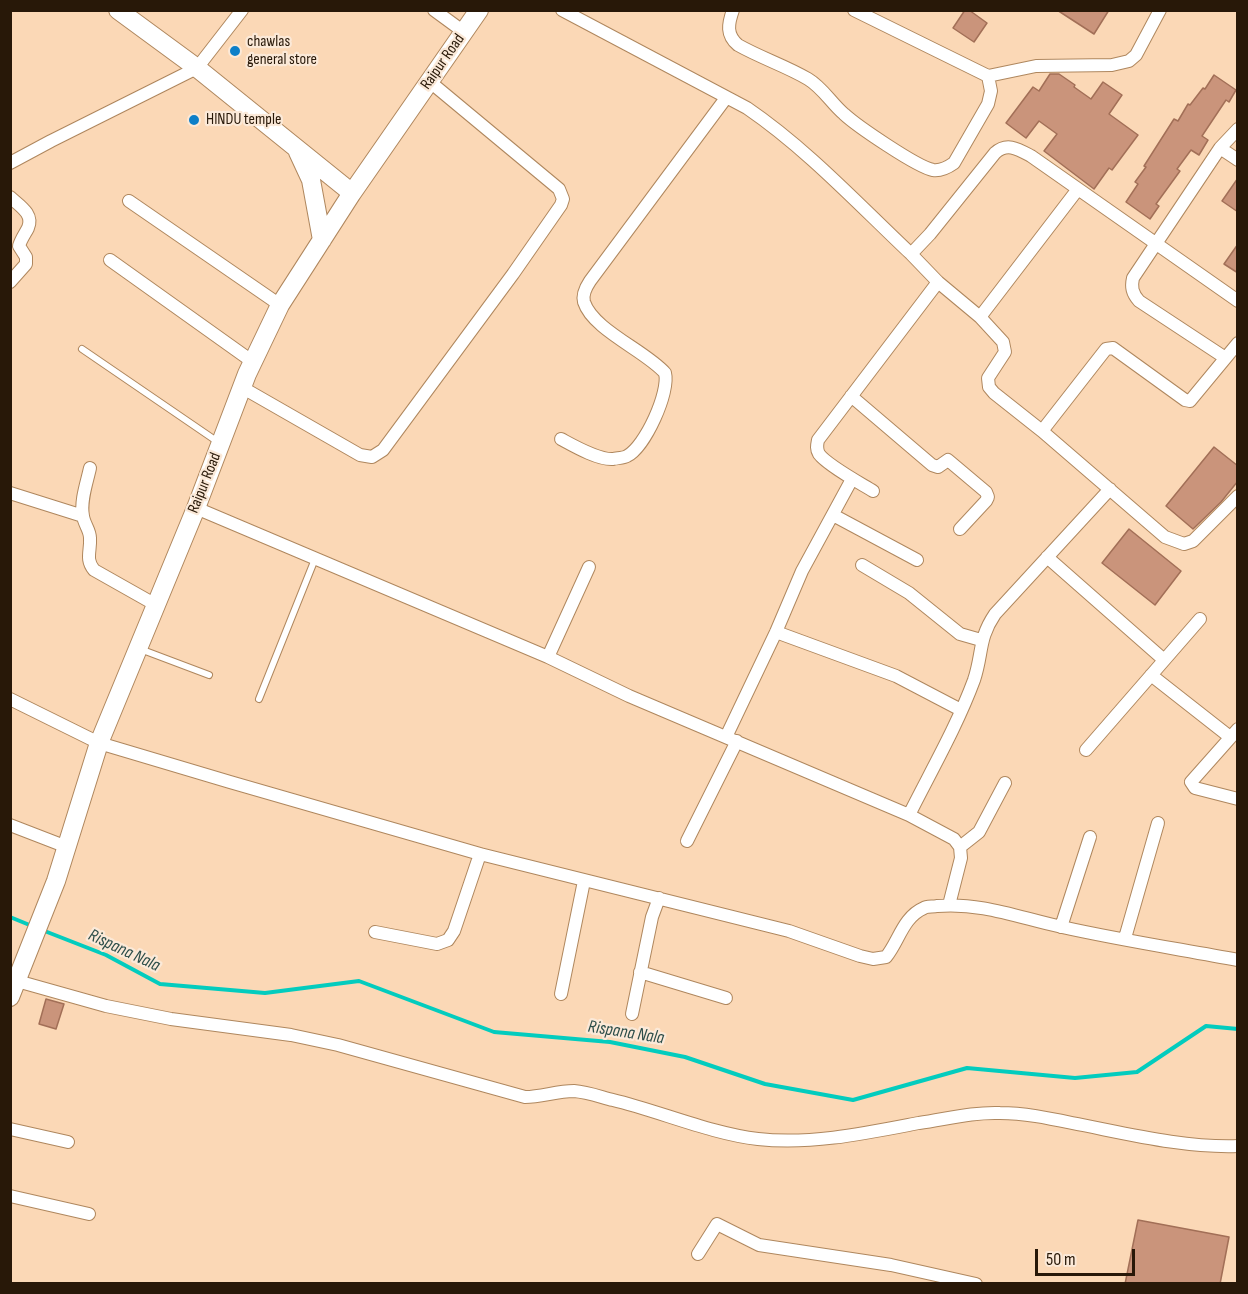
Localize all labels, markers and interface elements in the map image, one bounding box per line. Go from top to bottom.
street label: Raipur Road [417,31,469,93]
place label: chawlas general store [247,32,317,70]
marker: chawlas general store [228,44,242,58]
place label: HINDU temple [206,110,281,130]
marker: HINDU temple [187,113,201,127]
street label: Raipur Road [184,450,226,516]
water label: Rispana Nala [85,925,163,977]
water label: Rispana Nala [586,1016,666,1050]
scale bar [1038,1237,1138,1275]
text: 50 m [1046,1249,1076,1270]

